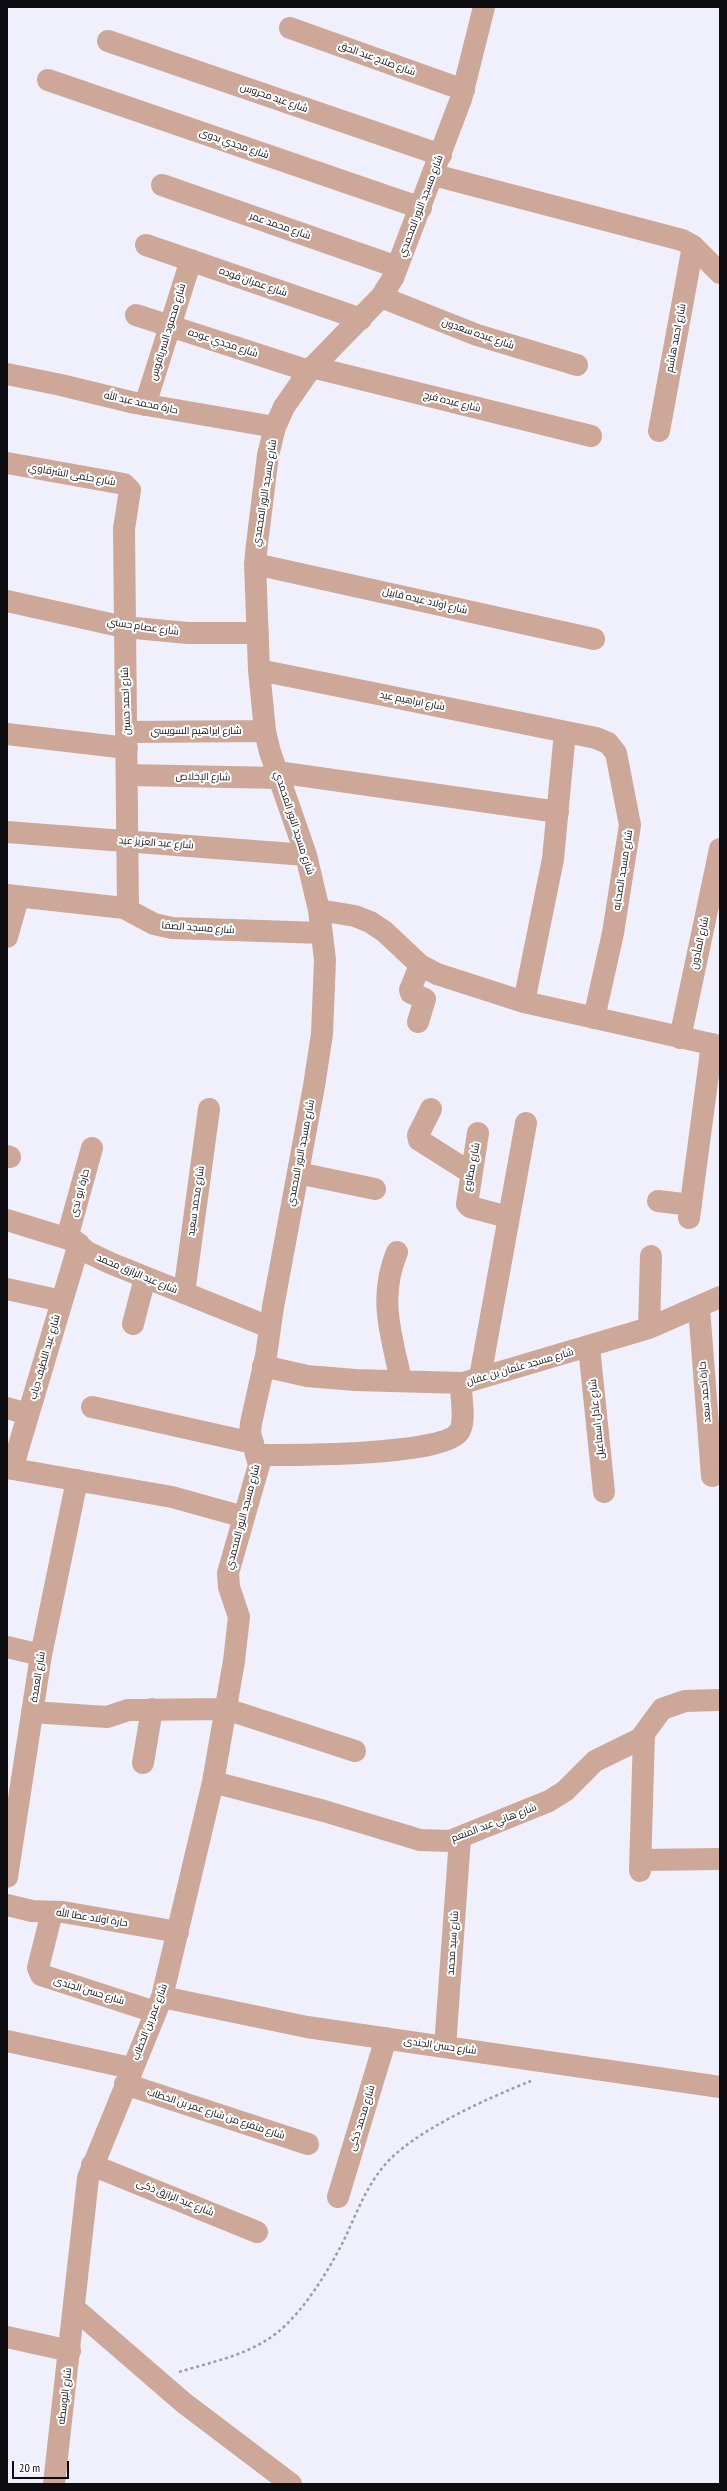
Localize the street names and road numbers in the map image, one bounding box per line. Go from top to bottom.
street label: شارع صلاح عبد الحق [337,39,417,79]
street label: شارع عيد محروس [239,81,309,115]
street label: شارع مجدي بدوى [198,126,270,162]
street label: شارع مسجد النور المحمدي [396,153,446,259]
street label: شارع محمد عمر [248,210,312,242]
street label: شارع عمران فوده [217,265,289,299]
street label: شارع محمود السرياقوس [148,282,188,382]
street label: شارع احمد هاشم [663,303,689,373]
street label: شارع عبده سعدون [440,316,516,352]
street label: شارع مجدي عوده [187,326,259,360]
street label: حارة محمد عبد الله [103,389,179,417]
street label: شارع عبده فرج [422,389,482,415]
street label: شارع مسجد النور المحمدي [251,439,279,547]
street label: شارع حلمى الشرقاوي [28,461,116,489]
street label: شارع اولاد عبده قابيل [381,585,469,617]
street label: شارع عصام حسني [106,616,180,638]
street label: شارع احمد حسين [119,667,133,735]
street label: شارع ابراهيم عيد [378,689,446,713]
street label: شارع ابراهيم السويسي [150,725,242,737]
street label: شارع مسجد النور المحمدي [272,770,316,876]
street label: شارع الإخلاص [176,771,230,783]
street label: شارع مسجد الصحابه [611,829,635,911]
street label: شارع عبد العزيز عيد [118,834,194,852]
street label: شارع المأذون [689,916,711,970]
street label: شارع مسجد الصفا [161,919,235,937]
street label: شارع مسجد النور المحمدي [285,1099,317,1207]
street label: شارع مطاوع [461,1142,483,1192]
street label: شارع محمد سعيد [185,1165,207,1237]
street label: حارة ابو ندى [68,1168,92,1218]
street label: شارع عبد الرازق محمد [95,1252,179,1296]
street label: شارع عبد اللطيف دياب [27,1313,63,1401]
street label: شارع مسجد عثمان بن عفان [465,1346,575,1388]
street label: حارة احمد سعد [696,1361,714,1423]
street label: شارع عادل اسماعيل [587,1378,607,1460]
street label: شارع مسجد النور المحمدي [223,1463,263,1571]
street label: شارع العمدة [28,1651,48,1703]
street label: شارع هاني عبد المنعم [450,1801,538,1845]
street label: حارة اولاد عطا الله [55,1906,129,1930]
street label: شارع سيد محمد [445,1910,461,1976]
street label: شارع حسن الجندى [52,1975,126,2007]
street label: شارع عمر بن الخطاب [130,1982,170,2062]
street label: شارع حسن الجندى [403,2035,477,2057]
street label: شارع محمد ذكى [346,2084,378,2152]
street label: شارع متفرع من شارع عمر بن الخطاب [146,2086,286,2142]
street label: شارع عبد الرازق ذكى [135,2177,215,2219]
street label: شارع البوسطه [56,2367,74,2425]

